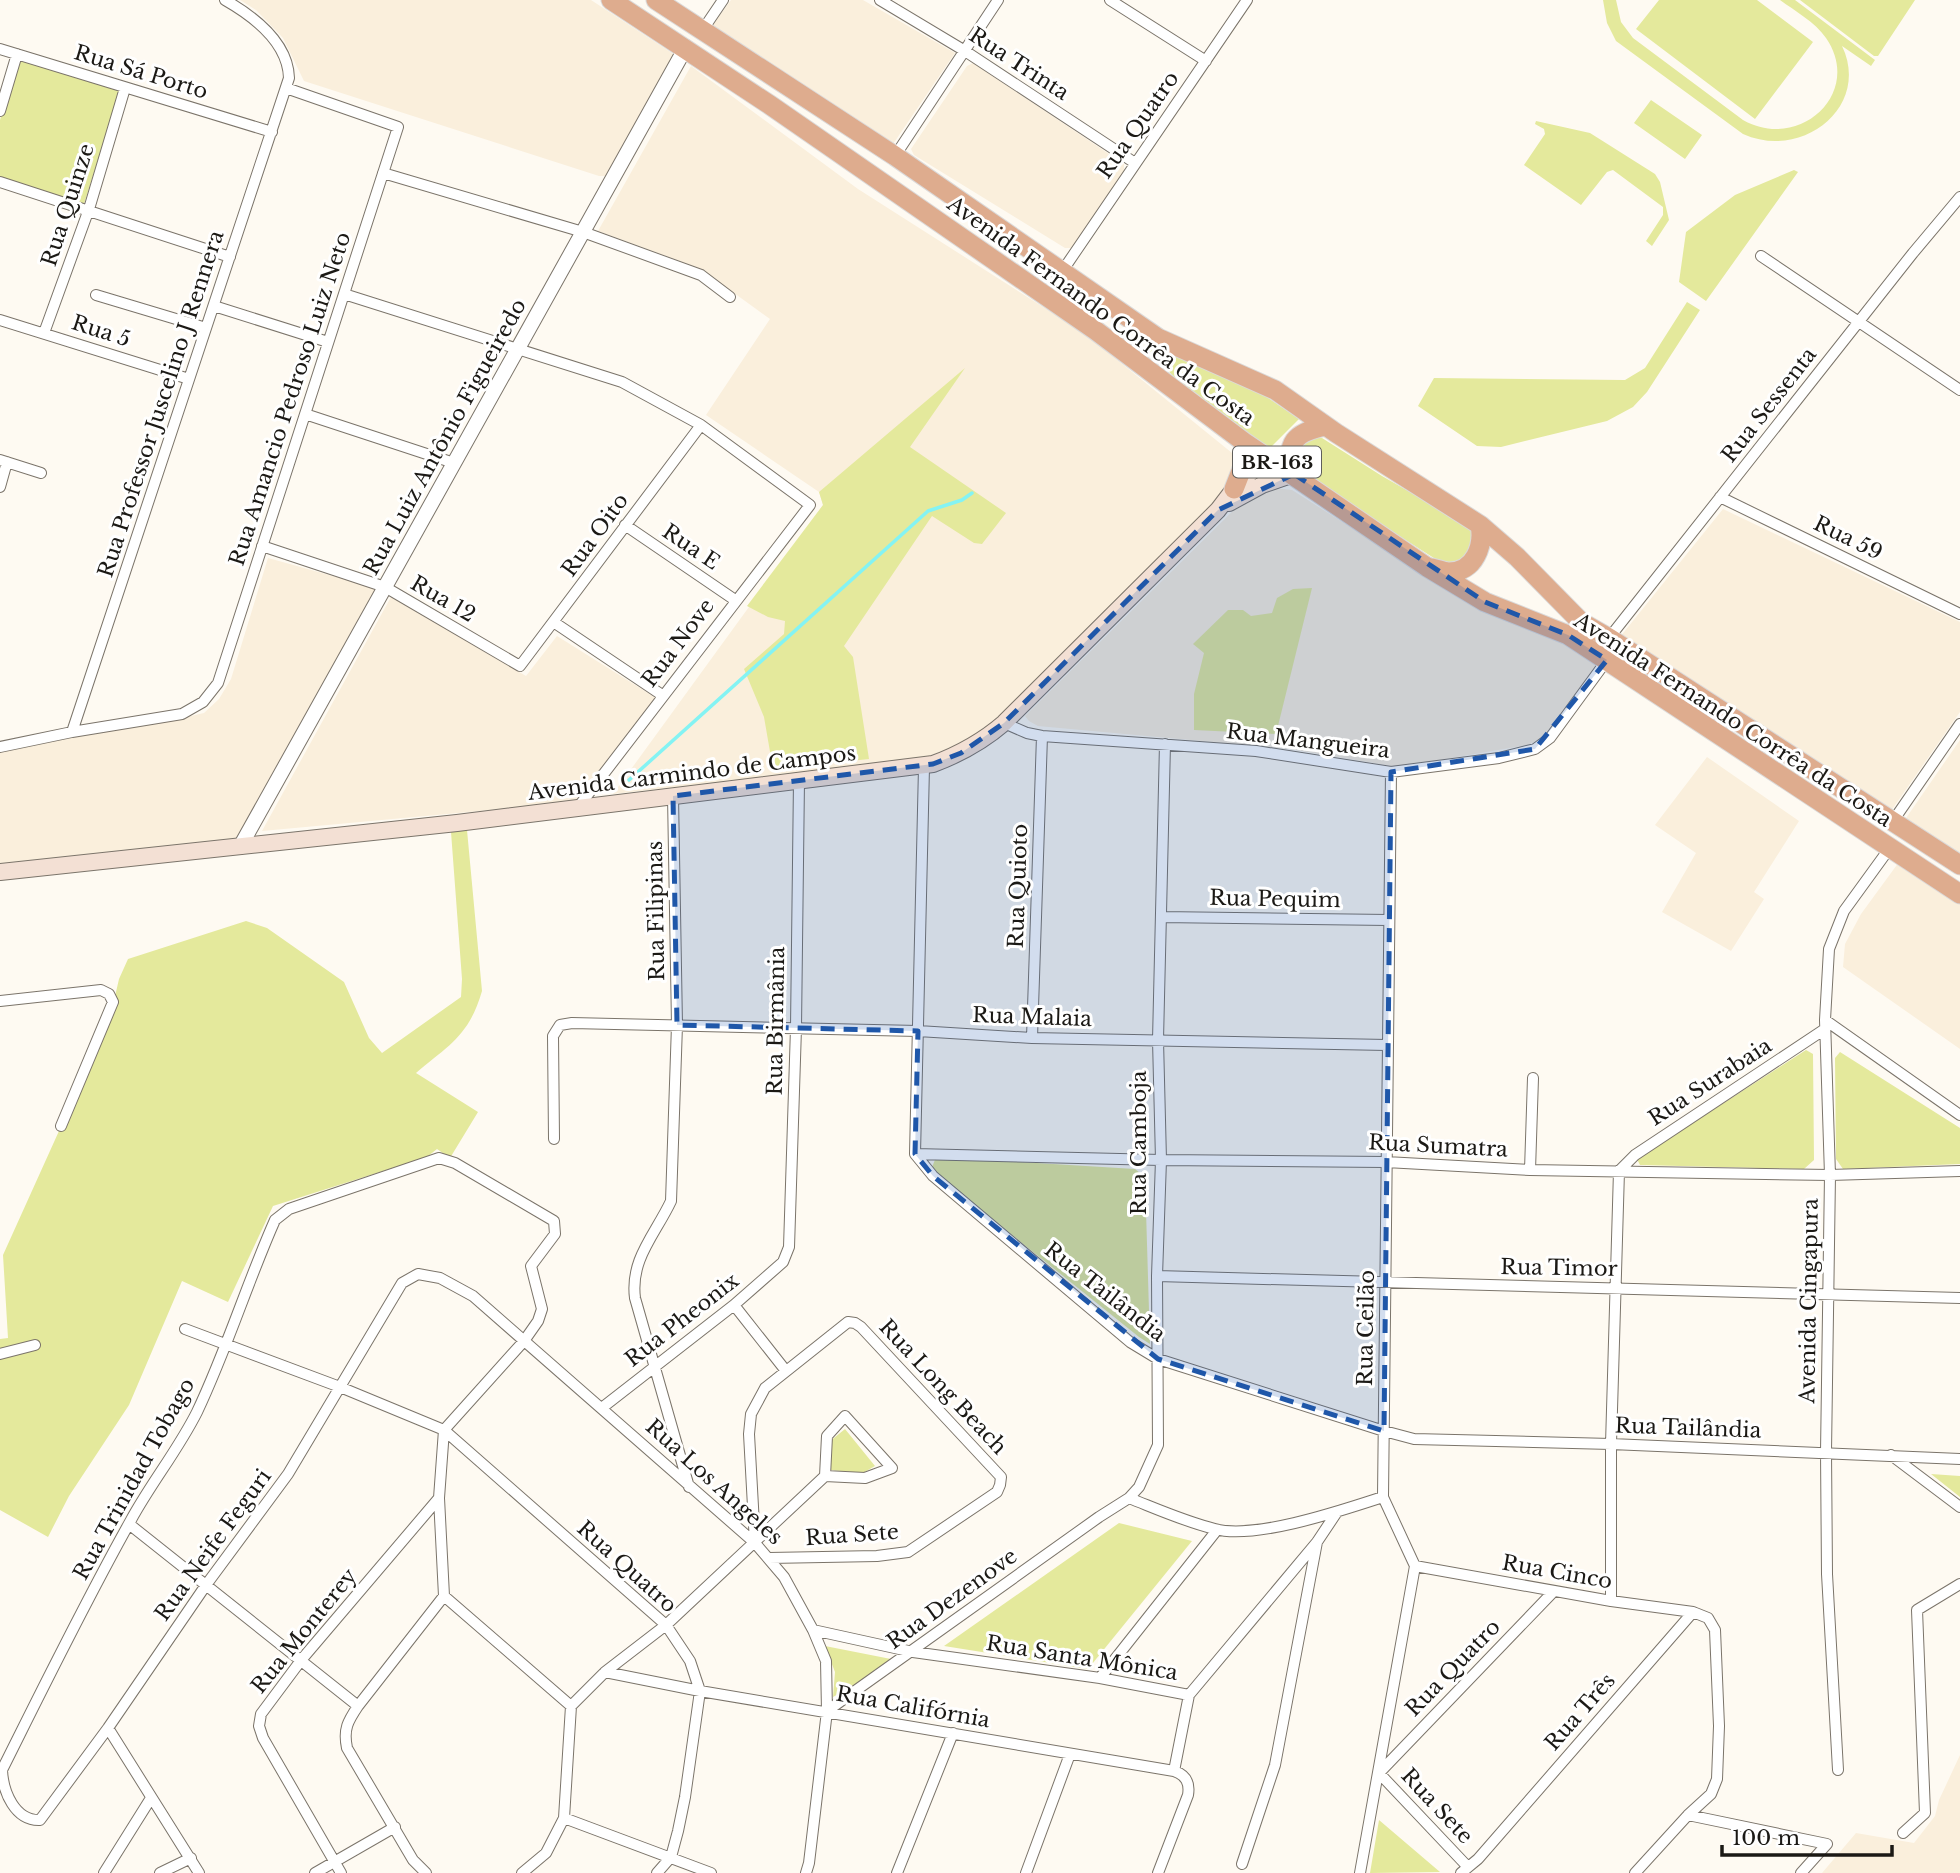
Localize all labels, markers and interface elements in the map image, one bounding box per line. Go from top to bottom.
street label: Rua Trinta [964,22,1074,106]
street label: Rua Sá Porto [71,39,211,105]
street label: Rua Quatro [1091,66,1185,184]
street label: Rua Quinze [36,140,100,270]
street label: Avenida Fernando Corrêa da Costa [941,190,1260,432]
street label: Rua Professor Juscelino J Rennera [93,227,230,581]
street label: Rua Amancio Pedroso Luiz Neto [224,229,356,569]
street label: Rua Luiz Antônio Figueiredo [358,294,532,580]
street label: Rua 5 [68,309,134,353]
street label: Rua Sessenta [1716,342,1822,468]
road number: BR-163 [1233,446,1321,477]
street label: Rua Oito [556,488,634,582]
street label: Rua 59 [1809,510,1887,566]
street label: Rua E [657,519,725,575]
street label: Rua 12 [406,570,480,628]
street label: Rua Nove [636,594,720,692]
street label: Avenida Fernando Corrêa da Costa [1568,607,1897,833]
street label: Rua Mangueira [1225,718,1392,764]
street label: Avenida Carmindo de Campos [526,740,857,806]
street label: Rua Quioto [1003,823,1033,949]
street label: Rua Filipinas [642,841,670,981]
street label: Rua Pequim [1209,885,1341,913]
street label: Rua Birmânia [762,946,790,1096]
street label: Rua Malaia [972,1002,1093,1032]
street label: Rua Surabaia [1644,1032,1777,1131]
street label: Rua Camboja [1126,1070,1152,1215]
street label: Rua Sumatra [1368,1129,1509,1163]
street label: Avenida Cingapura [1794,1198,1824,1405]
street label: Rua Tailândia [1039,1237,1171,1348]
street label: Rua Timor [1500,1254,1618,1282]
street label: Rua Pheonix [620,1267,744,1372]
street label: Rua Ceilão [1352,1270,1380,1386]
street label: Rua Long Beach [874,1314,1012,1460]
street label: Rua Trinidad Tobago [68,1374,200,1584]
street label: Rua Tailândia [1614,1412,1762,1444]
street label: Rua Los Angeles [640,1414,788,1550]
street label: Rua Neife Feguri [149,1464,277,1626]
street label: Rua Quatro [572,1515,682,1619]
street label: Rua Sete [804,1519,900,1551]
street label: Rua Dezenove [882,1543,1022,1655]
street label: Rua Cinco [1500,1550,1614,1594]
street label: Rua Monterey [246,1563,363,1699]
street label: Rua Quatro [1400,1614,1506,1722]
street label: Rua Santa Mônica [984,1630,1180,1686]
street label: Rua Três [1539,1668,1621,1756]
street label: Rua Califórnia [834,1681,992,1733]
street label: Rua Sete [1396,1763,1478,1849]
scale bar [1722,1814,1892,1858]
text: 100 m [1732,1825,1800,1851]

